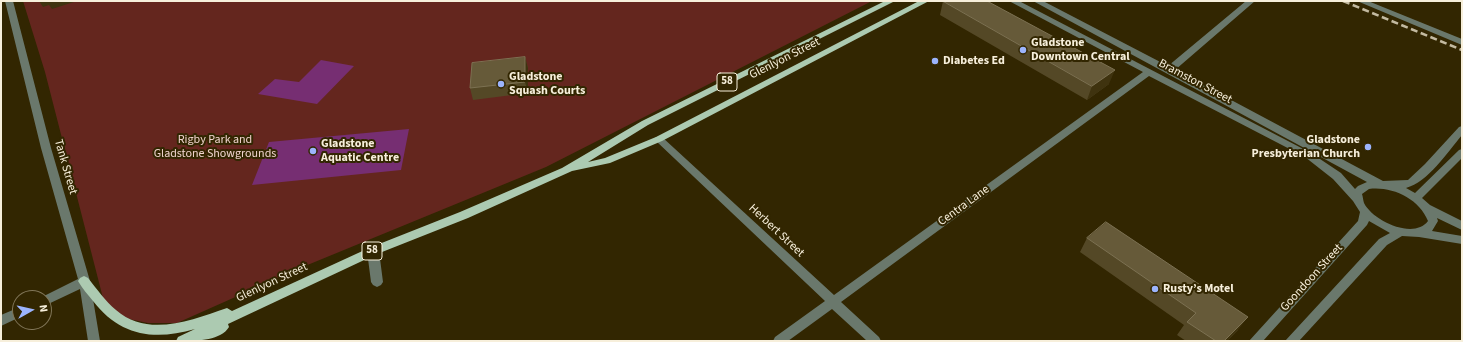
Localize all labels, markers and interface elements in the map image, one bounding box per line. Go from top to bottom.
street label: Glenlyon Street [747,35,823,83]
place label: Gladstone Downtown Central [1031,36,1130,64]
marker: Gladstone Downtown Central [1018,45,1028,55]
place label: Diabetes Ed [943,54,1005,68]
marker: Diabetes Ed [930,56,940,66]
street label: Bramston Street [1156,57,1234,107]
place label: Gladstone Squash Courts [509,70,585,98]
road number: 58 [717,73,737,91]
marker: Gladstone Squash Courts [496,79,506,89]
park label: Rigby Park and Gladstone Showgrounds [154,133,276,161]
place label: Gladstone Presbyterian Church [1252,133,1360,161]
place label: Gladstone Aquatic Centre [321,137,399,165]
street label: Tank Street [50,138,80,196]
marker: Gladstone Presbyterian Church [1363,142,1373,152]
marker: Gladstone Aquatic Centre [308,146,318,156]
street label: Centra Lane [935,182,993,230]
street label: Herbert Street [745,201,807,261]
street label: Goondoon Street [1278,241,1346,315]
road number: 58 [362,242,382,260]
street label: Glenlyon Street [234,260,310,306]
place label: Rusty’s Motel [1163,282,1234,296]
marker: Rusty’s Motel [1150,284,1160,294]
north arrow [12,290,52,330]
text: N [35,304,51,313]

